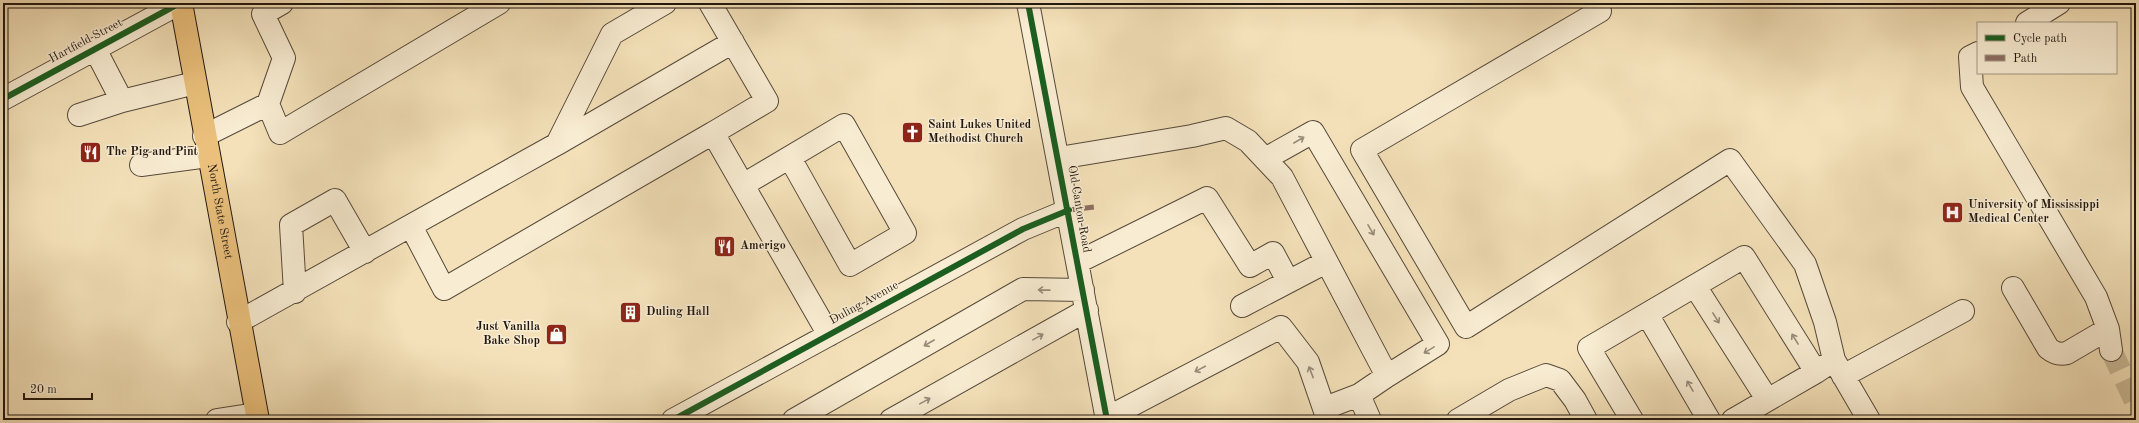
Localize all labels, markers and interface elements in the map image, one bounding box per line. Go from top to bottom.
street label: Hartfield Street [47,17,125,65]
legend [1977,22,2117,74]
text: Cycle path [2013,33,2068,45]
text: Path [2013,53,2038,65]
church icon: Saint Lukes United Methodist Church [900,119,926,145]
place label: Saint Lukes United Methodist Church [928,119,1032,145]
one-way arrow [1293,135,1305,143]
restaurant icon: The Pig and Pint [78,139,104,165]
place label: The Pig and Pint [106,146,199,158]
street label: North State Street [205,163,234,260]
street label: Old Canton Road [1065,164,1093,254]
hospital icon: University of Mississippi Medical Center [1939,199,1965,225]
place label: University of Mississippi Medical Center [1968,199,2100,225]
one-way arrow [1367,224,1375,235]
restaurant icon: Amerigo [712,233,738,259]
place label: Amerigo [740,240,786,252]
street label: Duling Avenue [828,279,901,327]
one-way arrow [1038,286,1051,293]
building icon: Duling Hall [617,299,643,325]
place label: Duling Hall [646,306,710,318]
one-way arrow [1712,313,1720,324]
place label: Just Vanilla Bake Shop [476,321,540,347]
shop icon: Just Vanilla Bake Shop [543,321,569,347]
one-way arrow [1032,333,1044,340]
one-way arrow [1791,334,1799,345]
one-way arrow [923,339,935,347]
one-way arrow [1424,346,1435,354]
one-way arrow [1195,366,1207,373]
one-way arrow [1307,366,1315,378]
scale bar [24,375,92,401]
one-way arrow [1685,380,1693,392]
text: 20 m [30,384,57,396]
one-way arrow [919,396,931,404]

